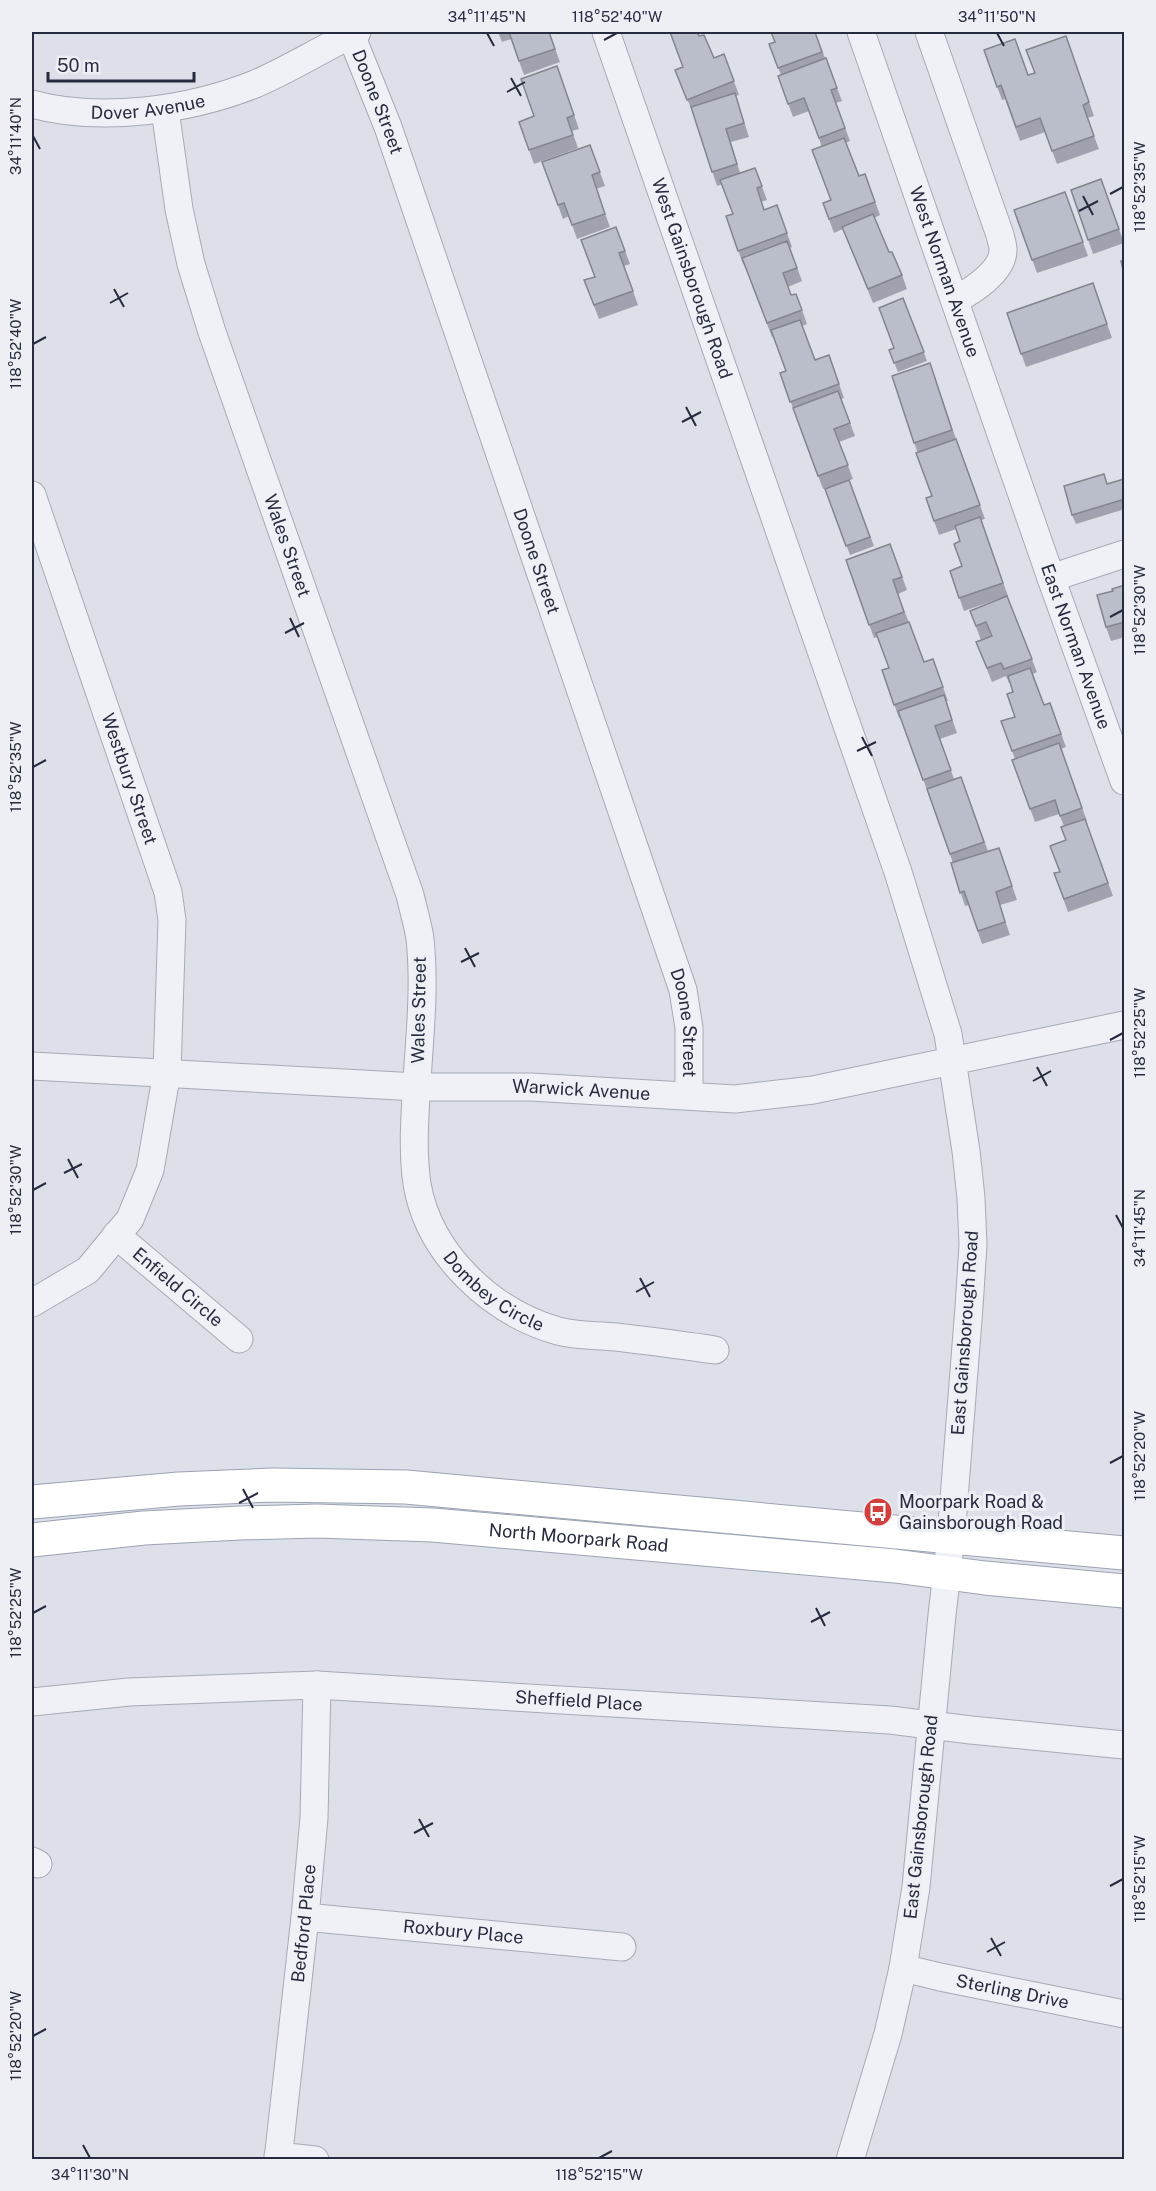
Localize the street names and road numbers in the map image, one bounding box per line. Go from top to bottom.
street label: Doone Street [348,47,407,157]
street label: Dover Avenue [91,90,207,123]
street label: West Gainsborough Road [648,175,737,381]
street label: West Norman Avenue [906,183,984,360]
street label: Wales Street [260,491,315,600]
street label: Doone Street [509,505,565,617]
street label: East Norman Avenue [1037,561,1115,732]
street label: Westbury Street [97,710,162,847]
street label: Wales Street [407,956,430,1064]
street label: Doone Street [666,965,700,1078]
street label: Warwick Avenue [512,1076,651,1104]
street label: East Gainsborough Road [947,1230,982,1436]
street label: Enfield Circle [129,1243,228,1331]
street label: Dombey Circle [439,1247,547,1335]
street label: North Moorpark Road [488,1519,669,1556]
street label: Sheffield Place [515,1686,643,1715]
street label: East Gainsborough Road [899,1714,942,1920]
street label: Bedford Place [287,1863,320,1984]
street label: Roxbury Place [402,1915,525,1948]
street label: Sterling Drive [954,1969,1071,2013]

